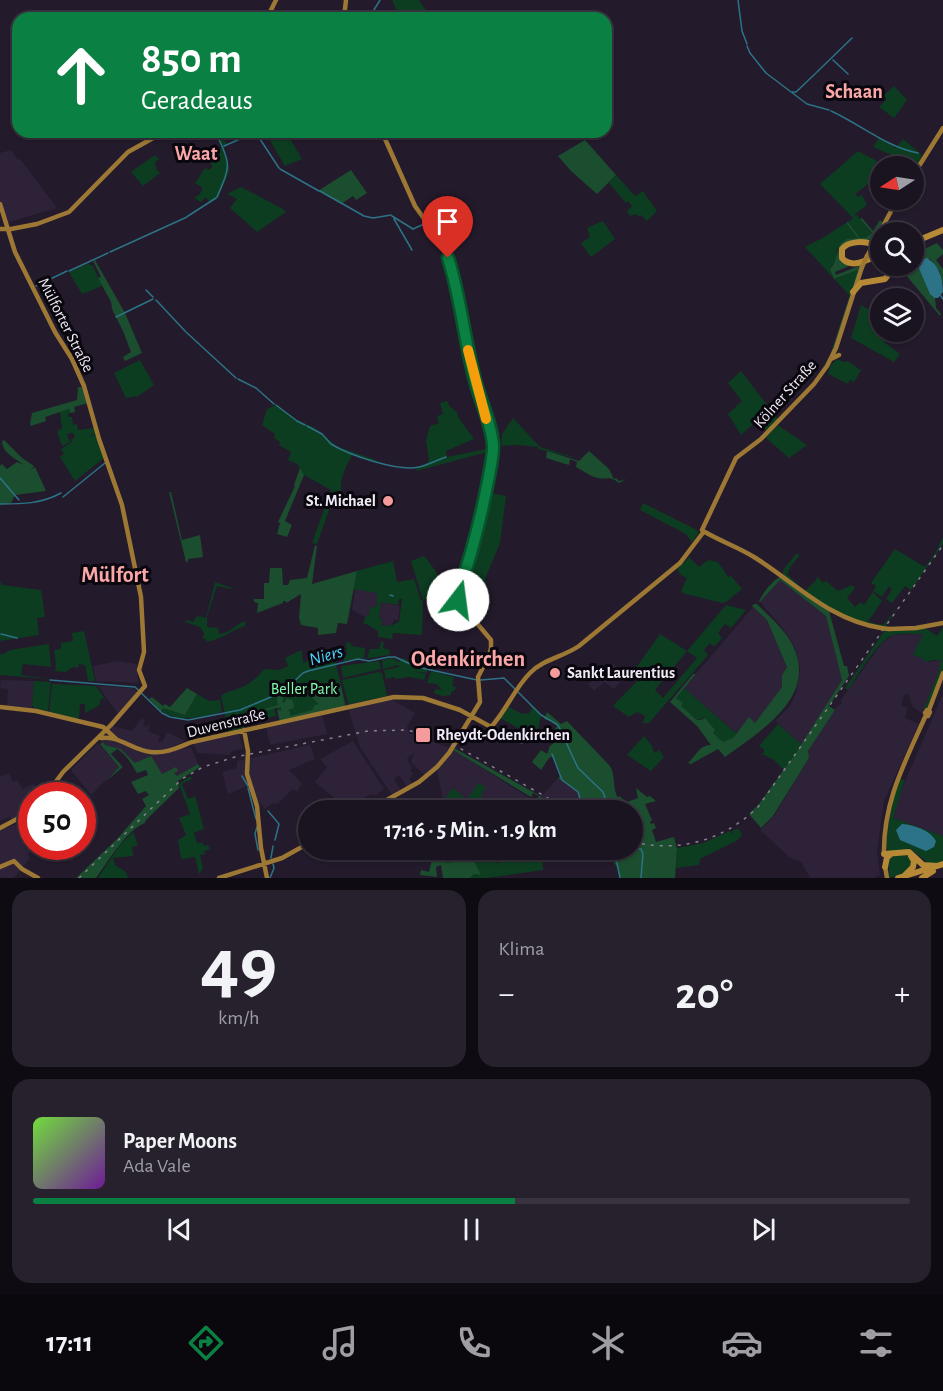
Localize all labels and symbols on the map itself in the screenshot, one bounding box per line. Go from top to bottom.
district label: Schaan [825,82,883,102]
district label: Waat [175,144,218,164]
north arrow [870,156,924,210]
pin [422,196,473,258]
street label: Mülforter Straße [35,275,97,375]
street label: Kölner Straße [751,357,819,431]
place label: St. Michael [306,493,376,509]
marker: St. Michael [381,494,395,508]
district label: Mülfort [81,564,149,586]
position arrow [426,568,490,632]
water label: Niers [307,643,345,669]
district label: Odenkirchen [411,648,525,670]
place label: Sankt Laurentius [567,665,675,681]
marker: Sankt Laurentius [548,666,562,680]
park label: Beller Park [271,681,338,697]
street label: Duvenstraße [185,706,267,740]
marker: Rheydt-Odenkirchen [414,726,432,744]
place label: Rheydt-Odenkirchen [436,727,570,744]
speed limit sign: 50 [18,782,96,860]

